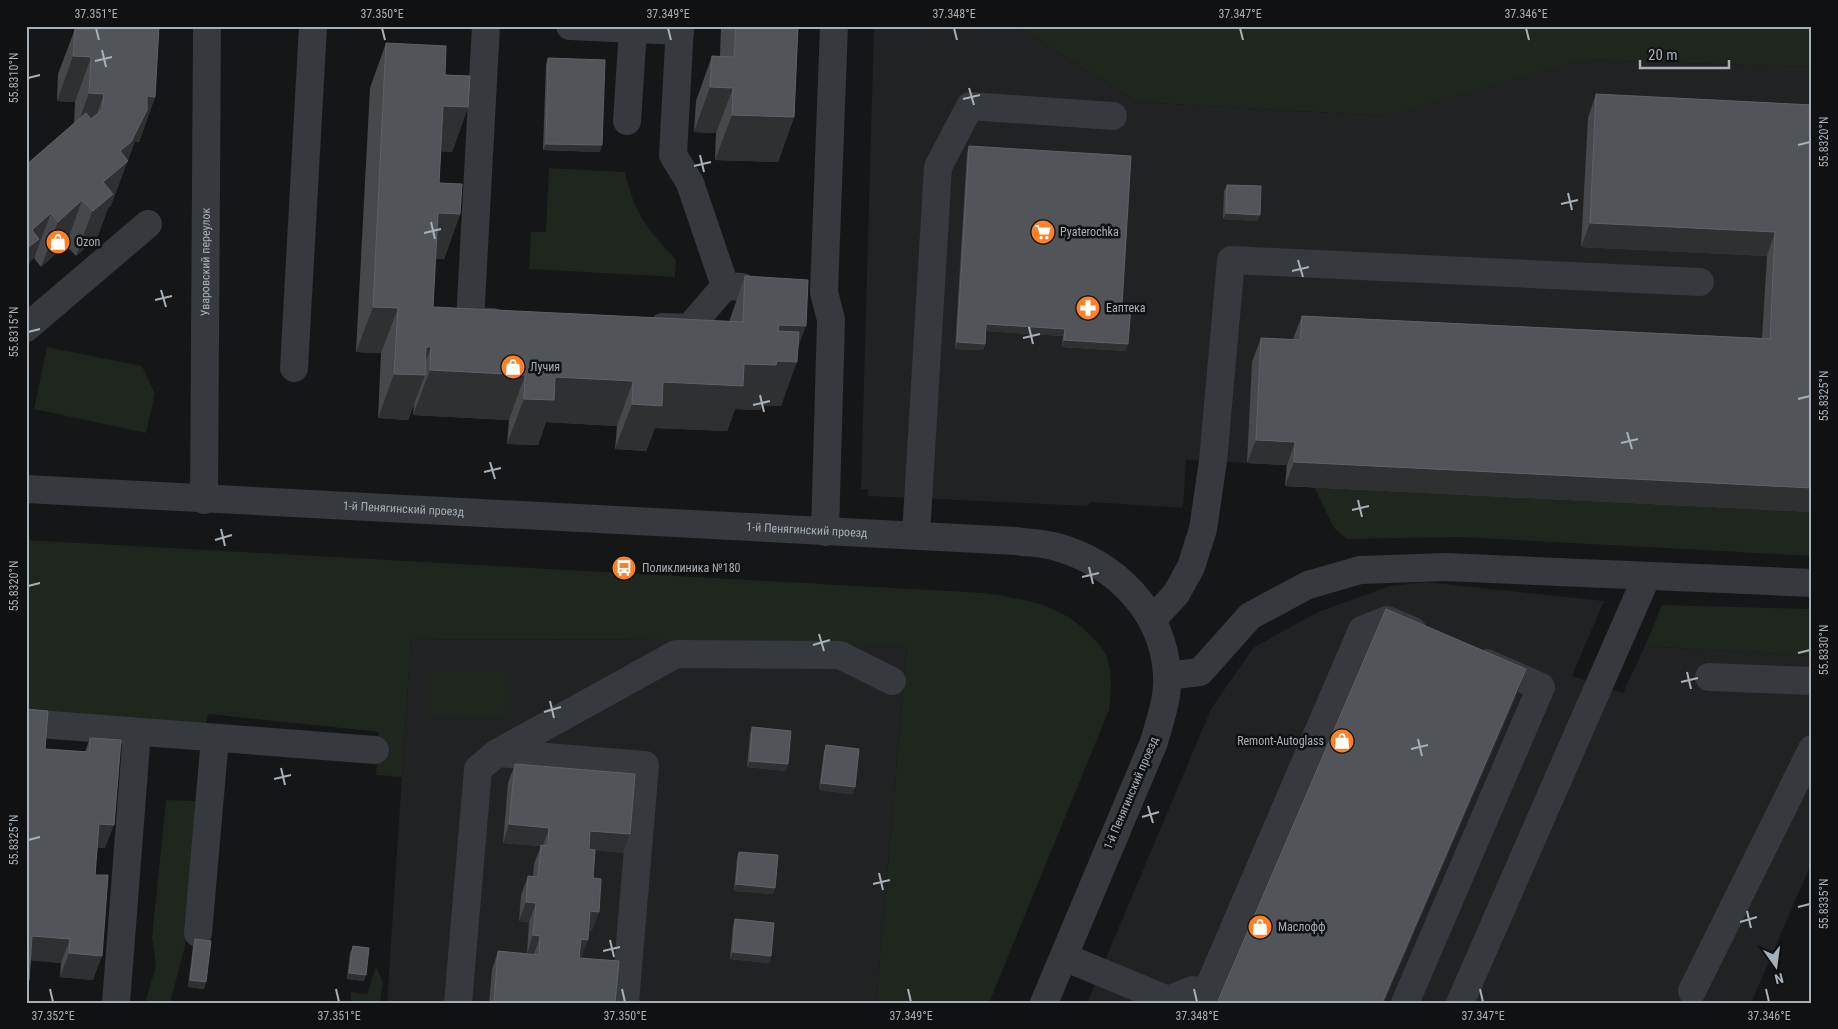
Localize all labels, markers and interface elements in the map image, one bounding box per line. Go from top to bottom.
text: 37.351°E [74,7,118,21]
text: 37.350°E [360,7,404,21]
text: 37.349°E [646,7,690,21]
text: 37.348°E [932,7,976,21]
text: 37.347°E [1218,7,1262,21]
text: 37.346°E [1504,7,1548,21]
scale bar [1640,38,1729,70]
text: 20 m [1648,46,1678,64]
text: 55.8310°N [7,53,21,103]
text: 55.8320°N [1817,117,1831,167]
street label: Уваровский переулок [198,208,213,316]
supermarket icon: Pyaterochka [1030,219,1056,245]
place label: Pyaterochka [1060,225,1119,239]
shop icon: Ozon [45,229,71,255]
place label: Ozon [76,235,100,249]
pharmacy icon: Еаптека [1075,295,1101,321]
place label: Еаптека [1106,301,1146,315]
text: 55.8315°N [7,307,21,357]
shop icon: Лучия [500,354,526,380]
place label: Лучия [530,360,560,374]
text: 55.8325°N [1817,371,1831,421]
street label: 1-й Пенягинский проезд [343,499,465,519]
street label: 1-й Пенягинский проезд [746,520,868,540]
bus stop icon: Поликлиника №180 [611,555,637,581]
text: 55.8320°N [7,561,21,611]
place label: Поликлиника №180 [642,561,741,575]
text: 55.8330°N [1817,625,1831,675]
shop icon: Remont-Autoglass [1329,728,1355,754]
street label: 1-й Пенягинский проезд [1101,734,1161,852]
place label: Remont-Autoglass [1237,734,1324,748]
text: 55.8325°N [7,815,21,865]
text: 55.8335°N [1817,879,1831,929]
shop icon: Маслофф [1247,914,1273,940]
place label: Маслофф [1278,920,1326,934]
north arrow [1750,942,1800,992]
text: N [1773,970,1785,987]
text: 37.352°E [31,1009,75,1023]
text: 37.351°E [317,1009,361,1023]
text: 37.350°E [603,1009,647,1023]
text: 37.349°E [889,1009,933,1023]
text: 37.348°E [1175,1009,1219,1023]
text: 37.347°E [1461,1009,1505,1023]
text: 37.346°E [1747,1009,1791,1023]

